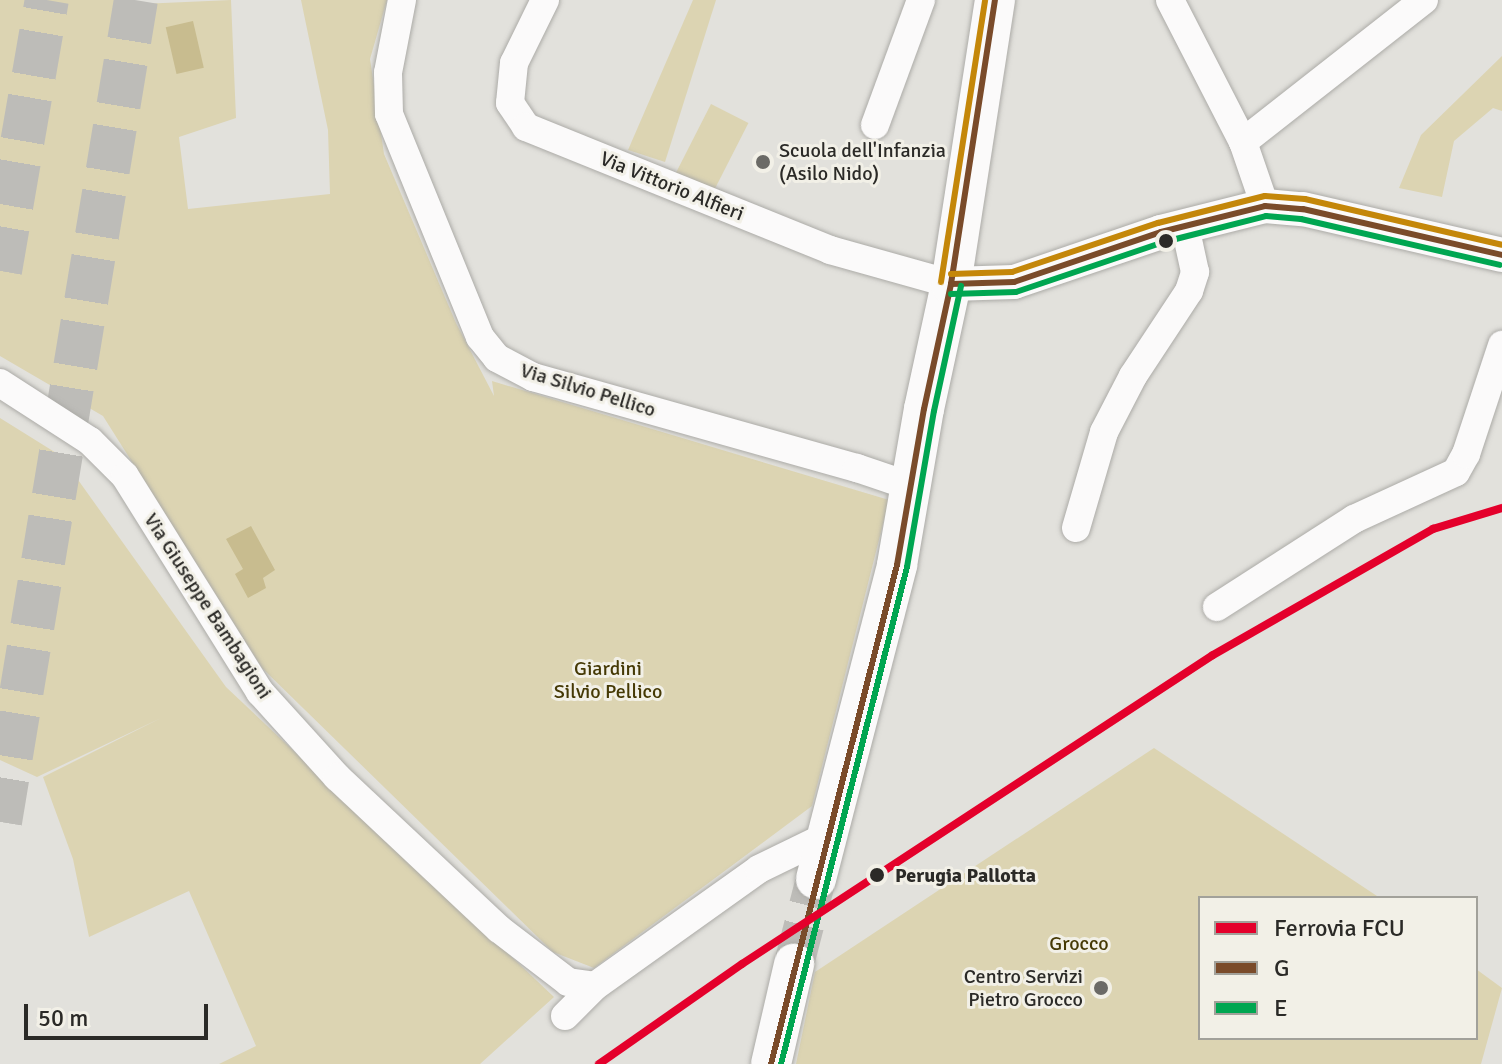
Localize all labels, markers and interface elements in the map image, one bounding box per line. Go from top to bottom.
place label: Scuola dell'Infanzia (Asilo Nido) [779,138,946,185]
street label: Via Vittorio Alfieri [597,146,747,226]
marker: Scuola dell'Infanzia (Asilo Nido) [754,153,772,171]
unlabelled marker [1158,233,1174,249]
street label: Via Silvio Pellico [518,358,658,422]
street label: Via Giuseppe Bambagioni [139,509,277,703]
park label: Giardini Silvio Pellico [554,657,662,704]
place label: Perugia Pallotta [895,863,1036,887]
marker: Perugia Pallotta [866,864,888,886]
legend [1198,896,1478,1040]
text: Ferrovia FCU [1274,913,1405,943]
park label: Grocco [1049,931,1109,955]
text: G [1274,953,1289,983]
place label: Centro Servizi Pietro Grocco [964,964,1083,1011]
marker: Centro Servizi Pietro Grocco [1090,977,1112,999]
scale bar [28,988,212,1038]
text: E [1274,993,1288,1023]
text: 50 m [38,1003,88,1033]

